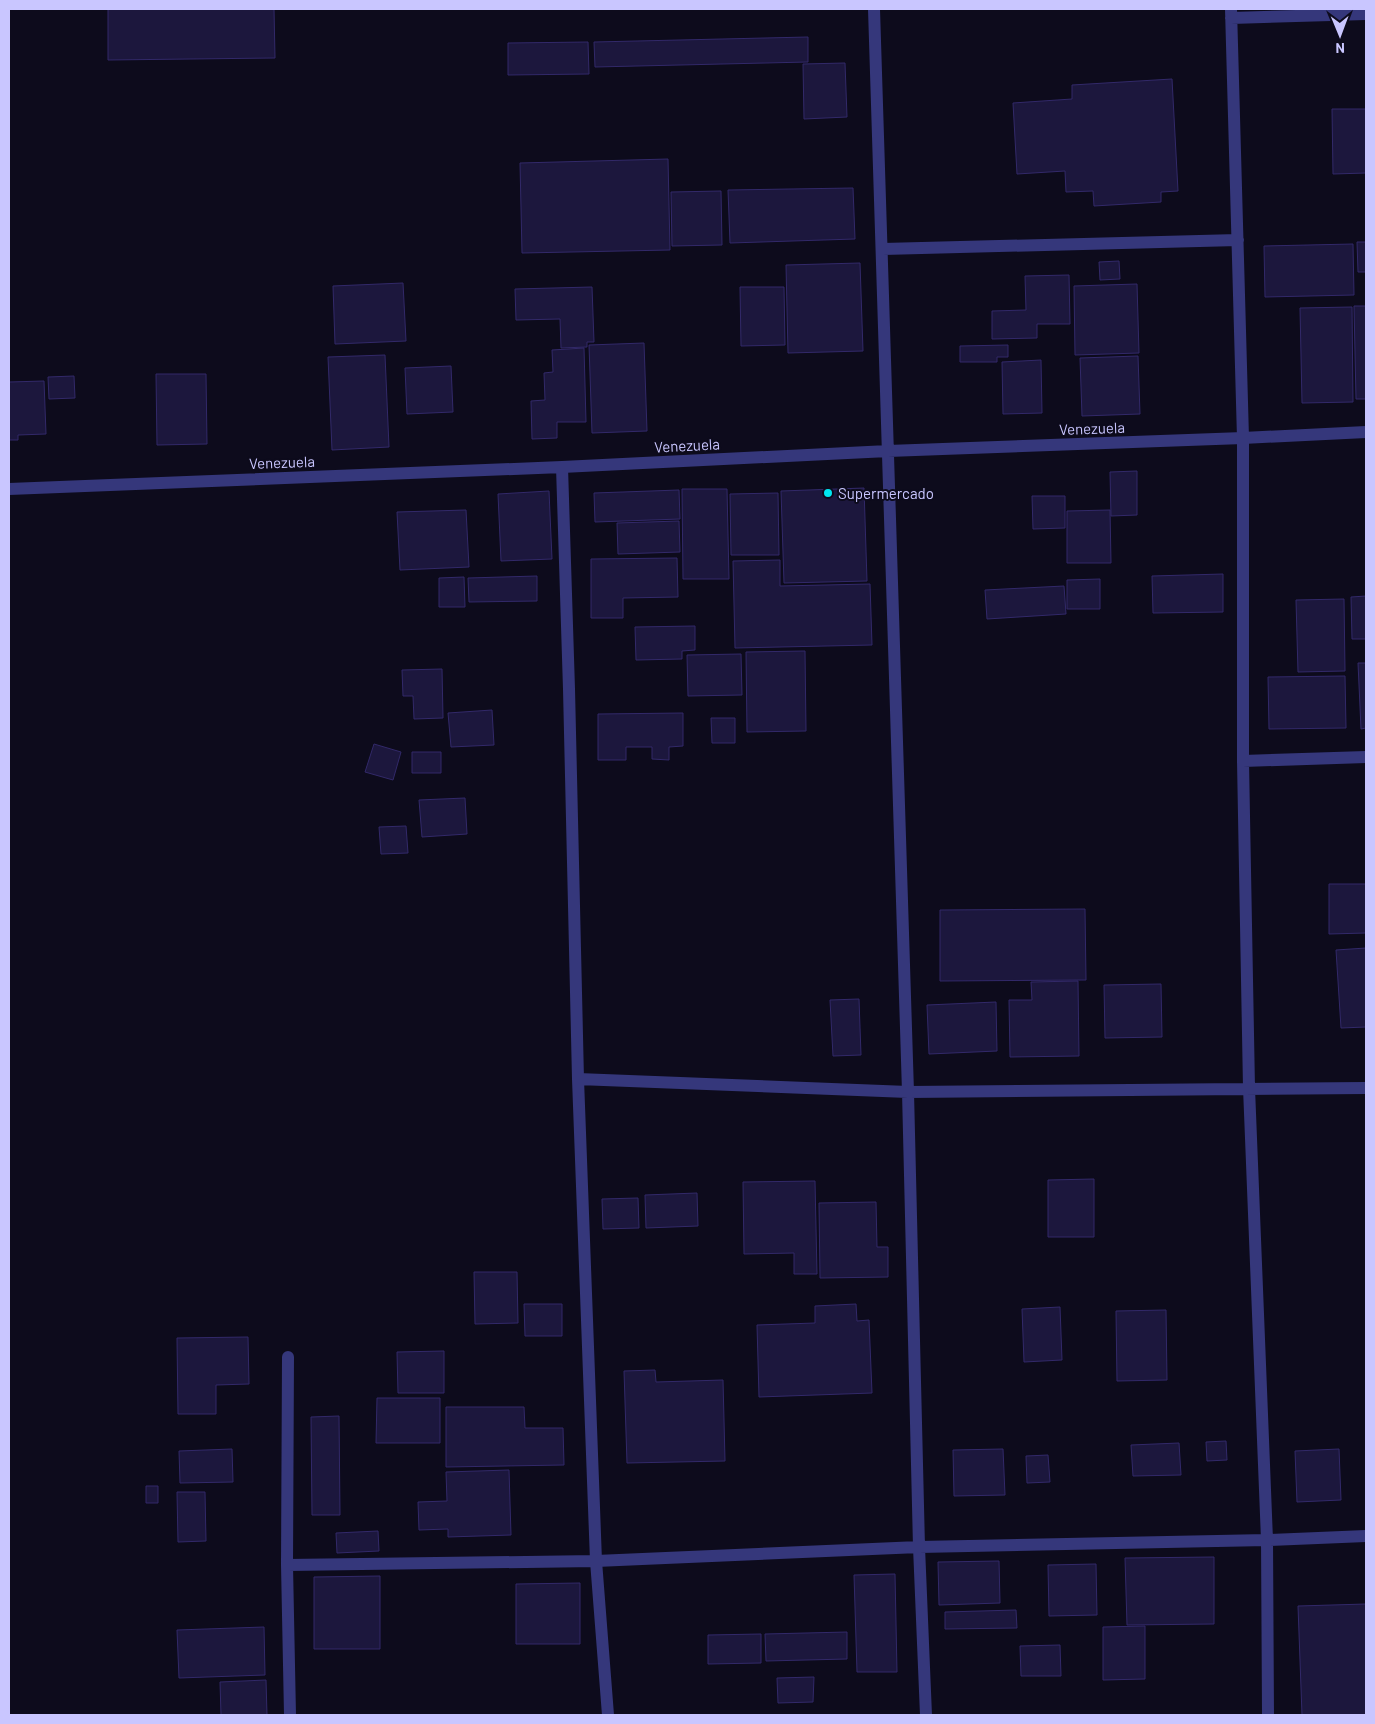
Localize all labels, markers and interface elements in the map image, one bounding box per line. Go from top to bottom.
north arrow [1315,10,1365,60]
text: N [1335,40,1345,57]
street label: Venezuela [1059,418,1125,438]
street label: Venezuela [654,434,720,456]
street label: Venezuela [249,452,315,472]
place label: Supermercado [838,484,934,502]
marker: Supermercado [822,487,834,499]

